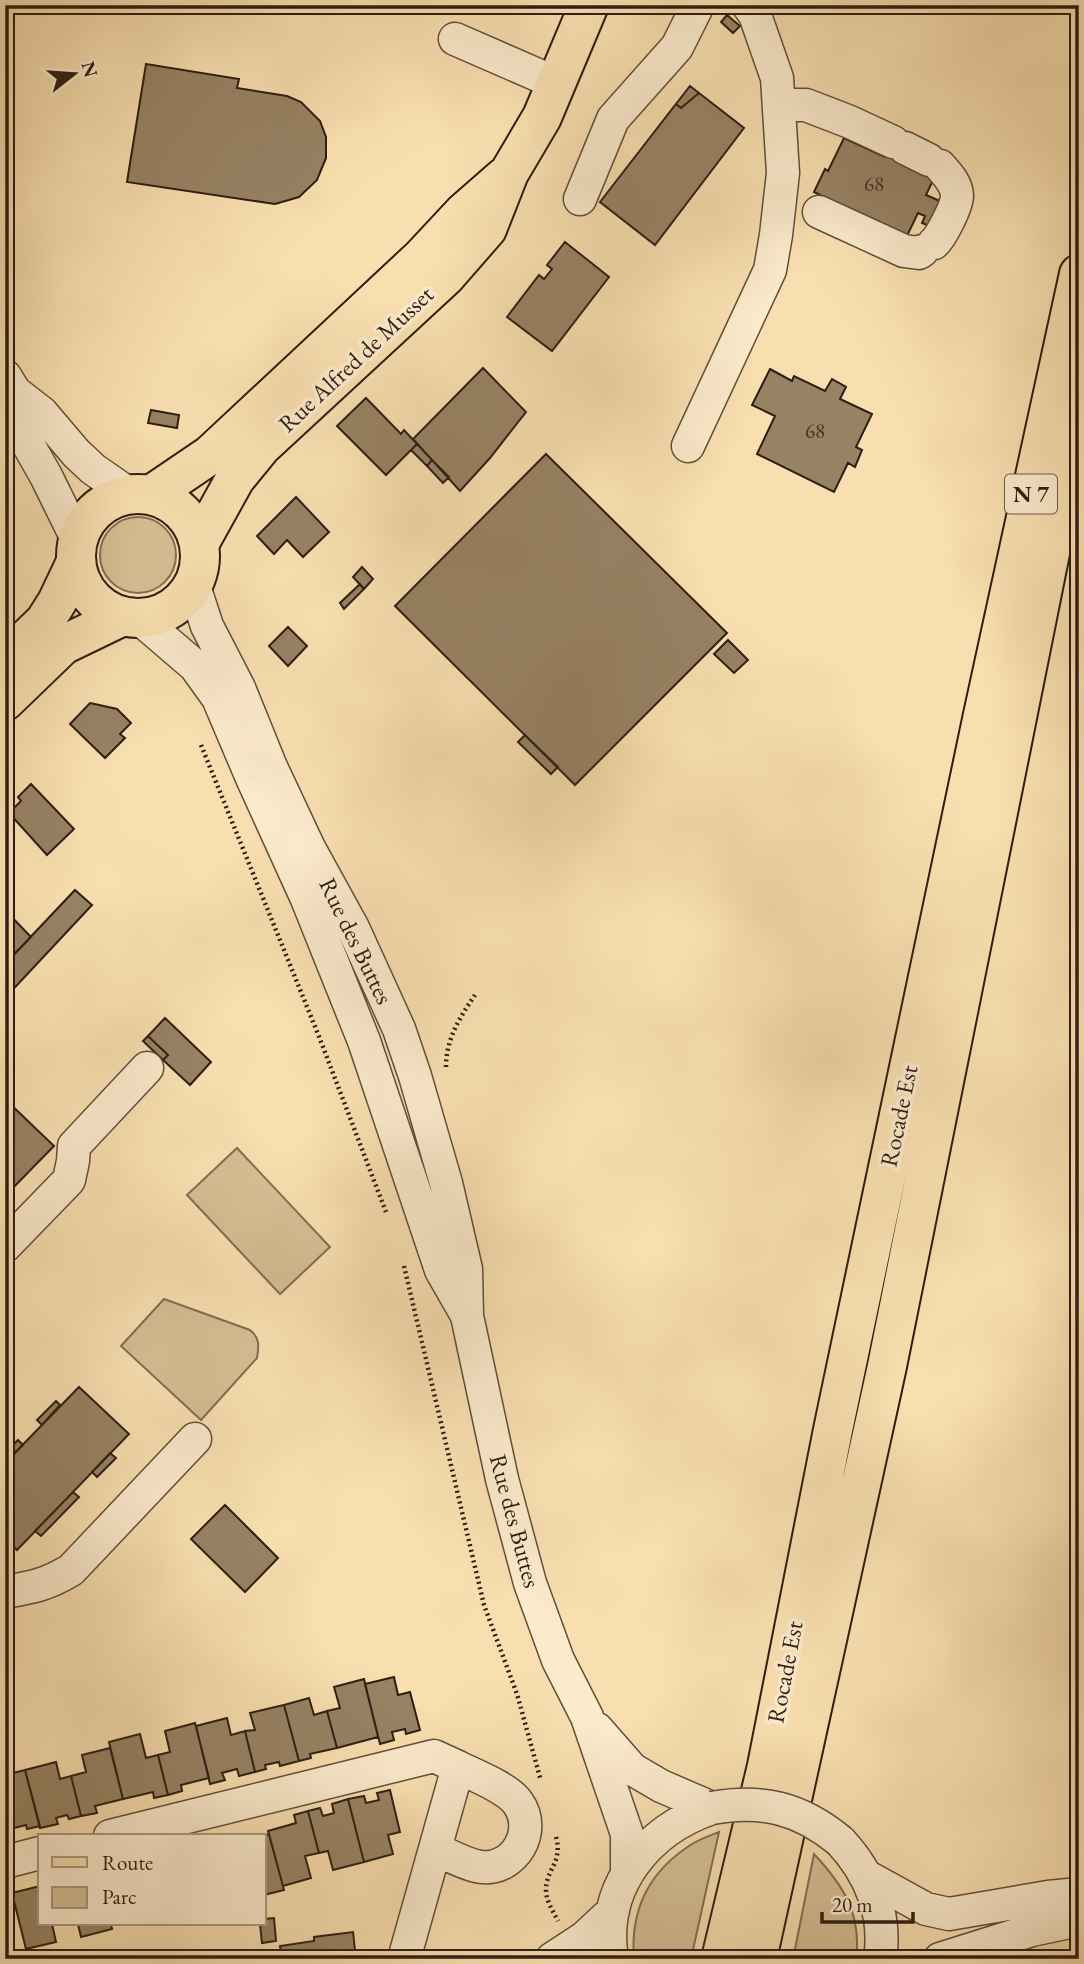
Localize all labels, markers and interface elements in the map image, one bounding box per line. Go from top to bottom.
north arrow [38,38,108,108]
text: N [76,58,104,81]
house number: 68 [864,170,884,197]
street label: Rue Alfred de Musset [272,278,440,439]
house number: 68 [805,417,825,444]
road number: N 7 [1005,474,1057,514]
street label: Rue des Buttes [313,872,400,1009]
street label: Rocade Est [873,1062,924,1170]
street label: Rue des Buttes [483,1451,548,1591]
street label: Rocade Est [759,1618,810,1725]
legend [38,1834,266,1926]
text: Route [102,1849,153,1876]
scale bar [822,1880,912,1924]
text: Parc [102,1883,136,1910]
text: 20 m [832,1891,873,1918]

